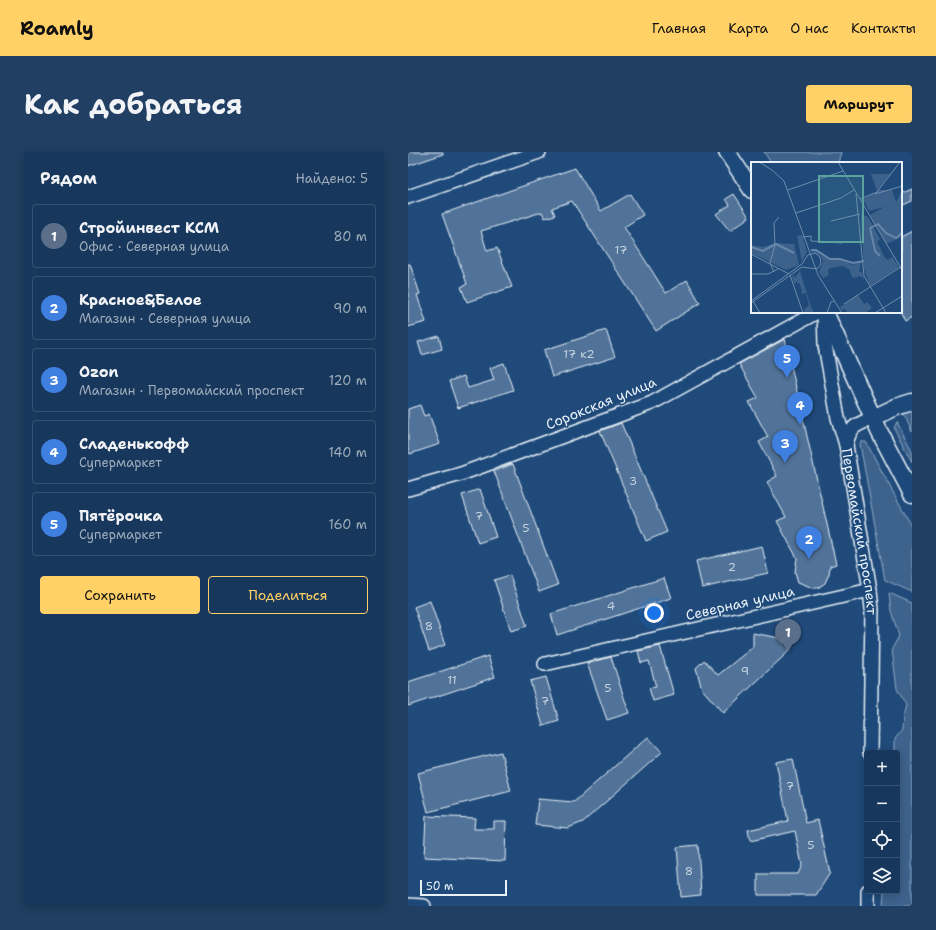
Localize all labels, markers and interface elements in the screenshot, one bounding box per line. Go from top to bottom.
text: Roamly [20,16,94,41]
text: Главная [652,19,706,37]
text: Карта [728,19,768,37]
text: О нас [790,19,829,37]
text: Контакты [851,19,916,37]
text: Как добраться [24,85,243,123]
button: Маршрут [806,85,912,123]
inset map [751,162,902,313]
text: Рядом [40,167,97,189]
text: Найдено: 5 [295,170,368,187]
text: Стройинвест КСМ [79,218,219,238]
text: 1 [51,228,57,245]
text: 80 m [333,228,367,245]
text: Офис · Северная улица [79,238,229,255]
house number: 17 [615,242,627,258]
text: Красное&Белое [79,290,202,310]
text: 2 [49,300,59,317]
text: 90 m [333,300,367,317]
text: Магазин · Северная улица [79,310,251,327]
pin: 5 [774,345,800,378]
house number: 17 к2 [563,346,595,362]
text: Ozon [79,362,119,382]
text: 3 [49,372,59,389]
text: 120 m [329,372,367,389]
street label: Сорокская улица [543,373,659,433]
text: Магазин · Первомайский проспект [79,382,304,399]
pin: 4 [787,392,813,425]
pin: 3 [772,430,798,463]
text: Сладенькофф [79,434,189,454]
text: 4 [49,444,59,461]
text: 140 m [328,444,367,461]
street label: Первомайский проспект [838,447,881,616]
text: Супермаркет [79,454,162,471]
house number: 3 [629,473,637,489]
text: Пятёрочка [79,506,163,526]
house number: 7 [475,508,483,524]
text: 5 [50,516,58,533]
text: 160 m [329,516,367,533]
house number: 5 [522,520,530,536]
text: Супермаркет [79,526,162,543]
pin: 2 [796,526,822,559]
house number: 2 [728,559,736,575]
button: Сохранить [40,576,200,614]
button: Поделиться [208,576,368,614]
street label: Северная улица [684,582,796,624]
house number: 4 [607,598,615,614]
your location [644,603,664,623]
house number: 8 [425,618,433,634]
pin: 1 [775,619,801,652]
house number: 9 [741,663,749,679]
house number: 11 [447,672,457,688]
house number: 5 [604,680,612,696]
house number: 7 [541,693,549,709]
map controls [864,750,900,894]
button: + [864,750,900,786]
house number: 7 [786,778,794,794]
button: − [864,786,900,822]
button: locate [864,822,900,858]
house number: 5 [807,837,815,853]
button: layers [864,858,900,894]
house number: 8 [685,863,693,879]
scale bar [420,878,507,897]
text: 50 m [426,879,454,894]

